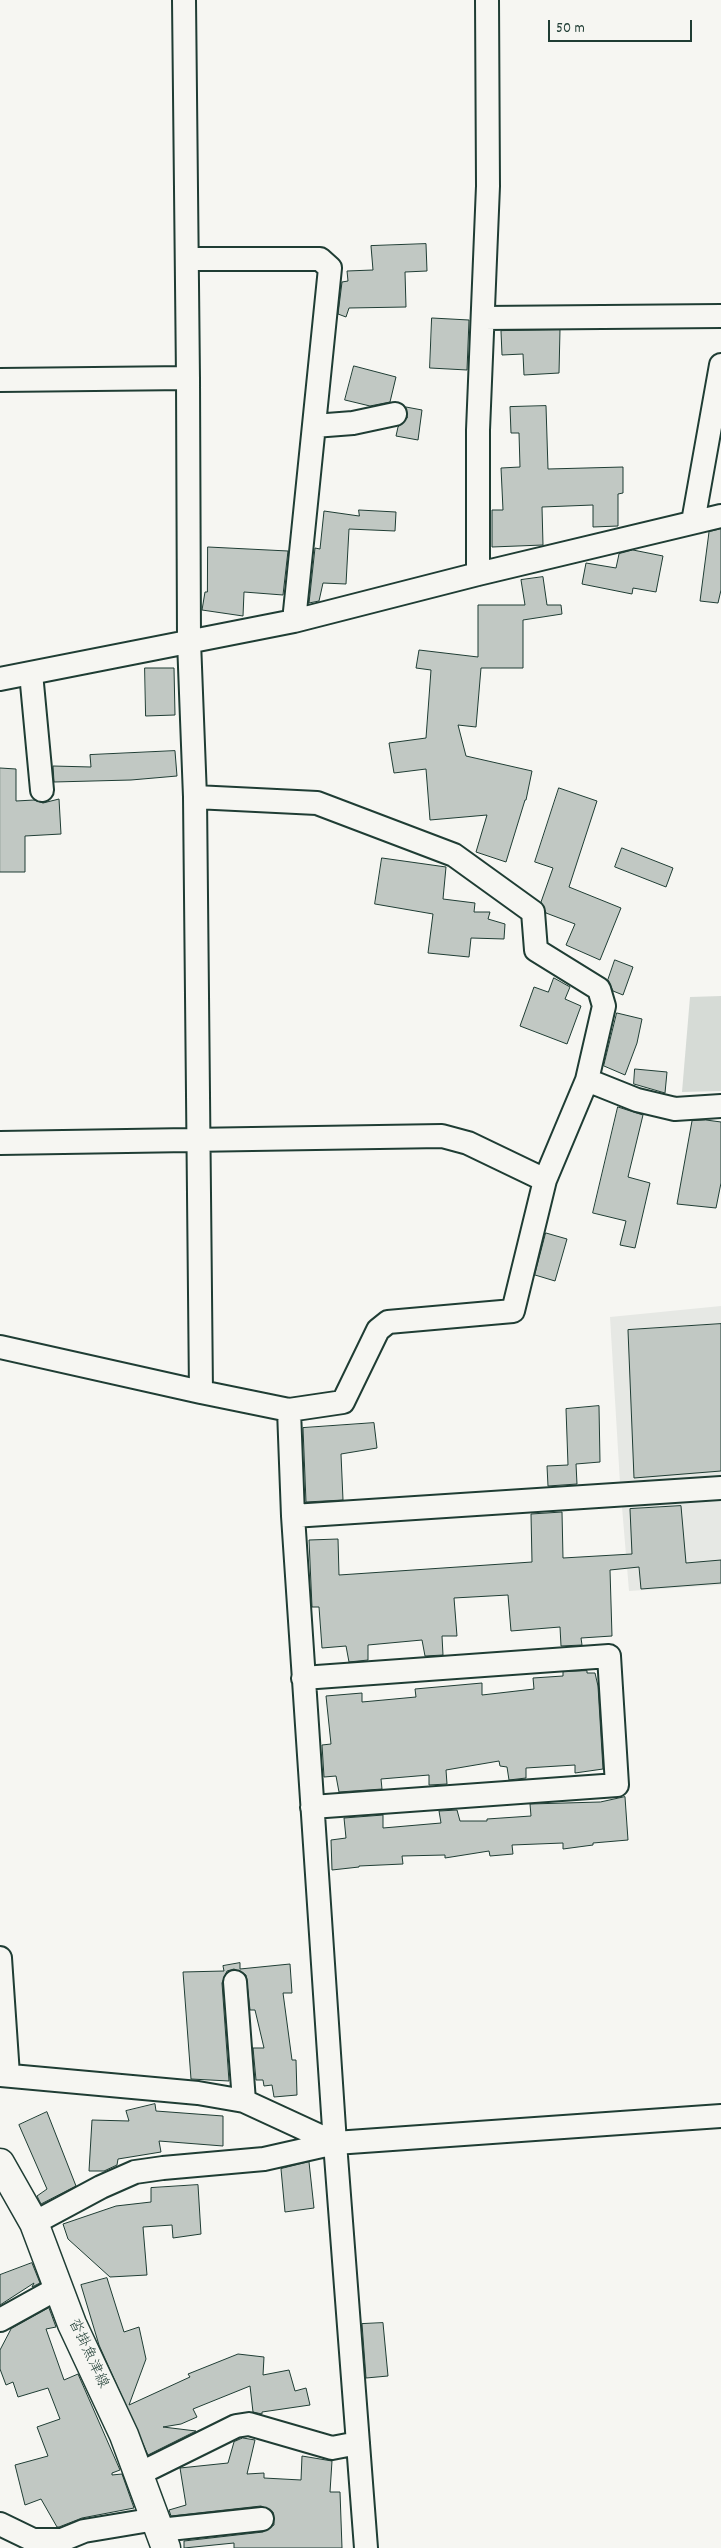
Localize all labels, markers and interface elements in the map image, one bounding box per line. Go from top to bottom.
scale bar [551,10,695,42]
text: 50 m [556,18,585,40]
street label: 沓掛魚津線 [63,2316,111,2392]

